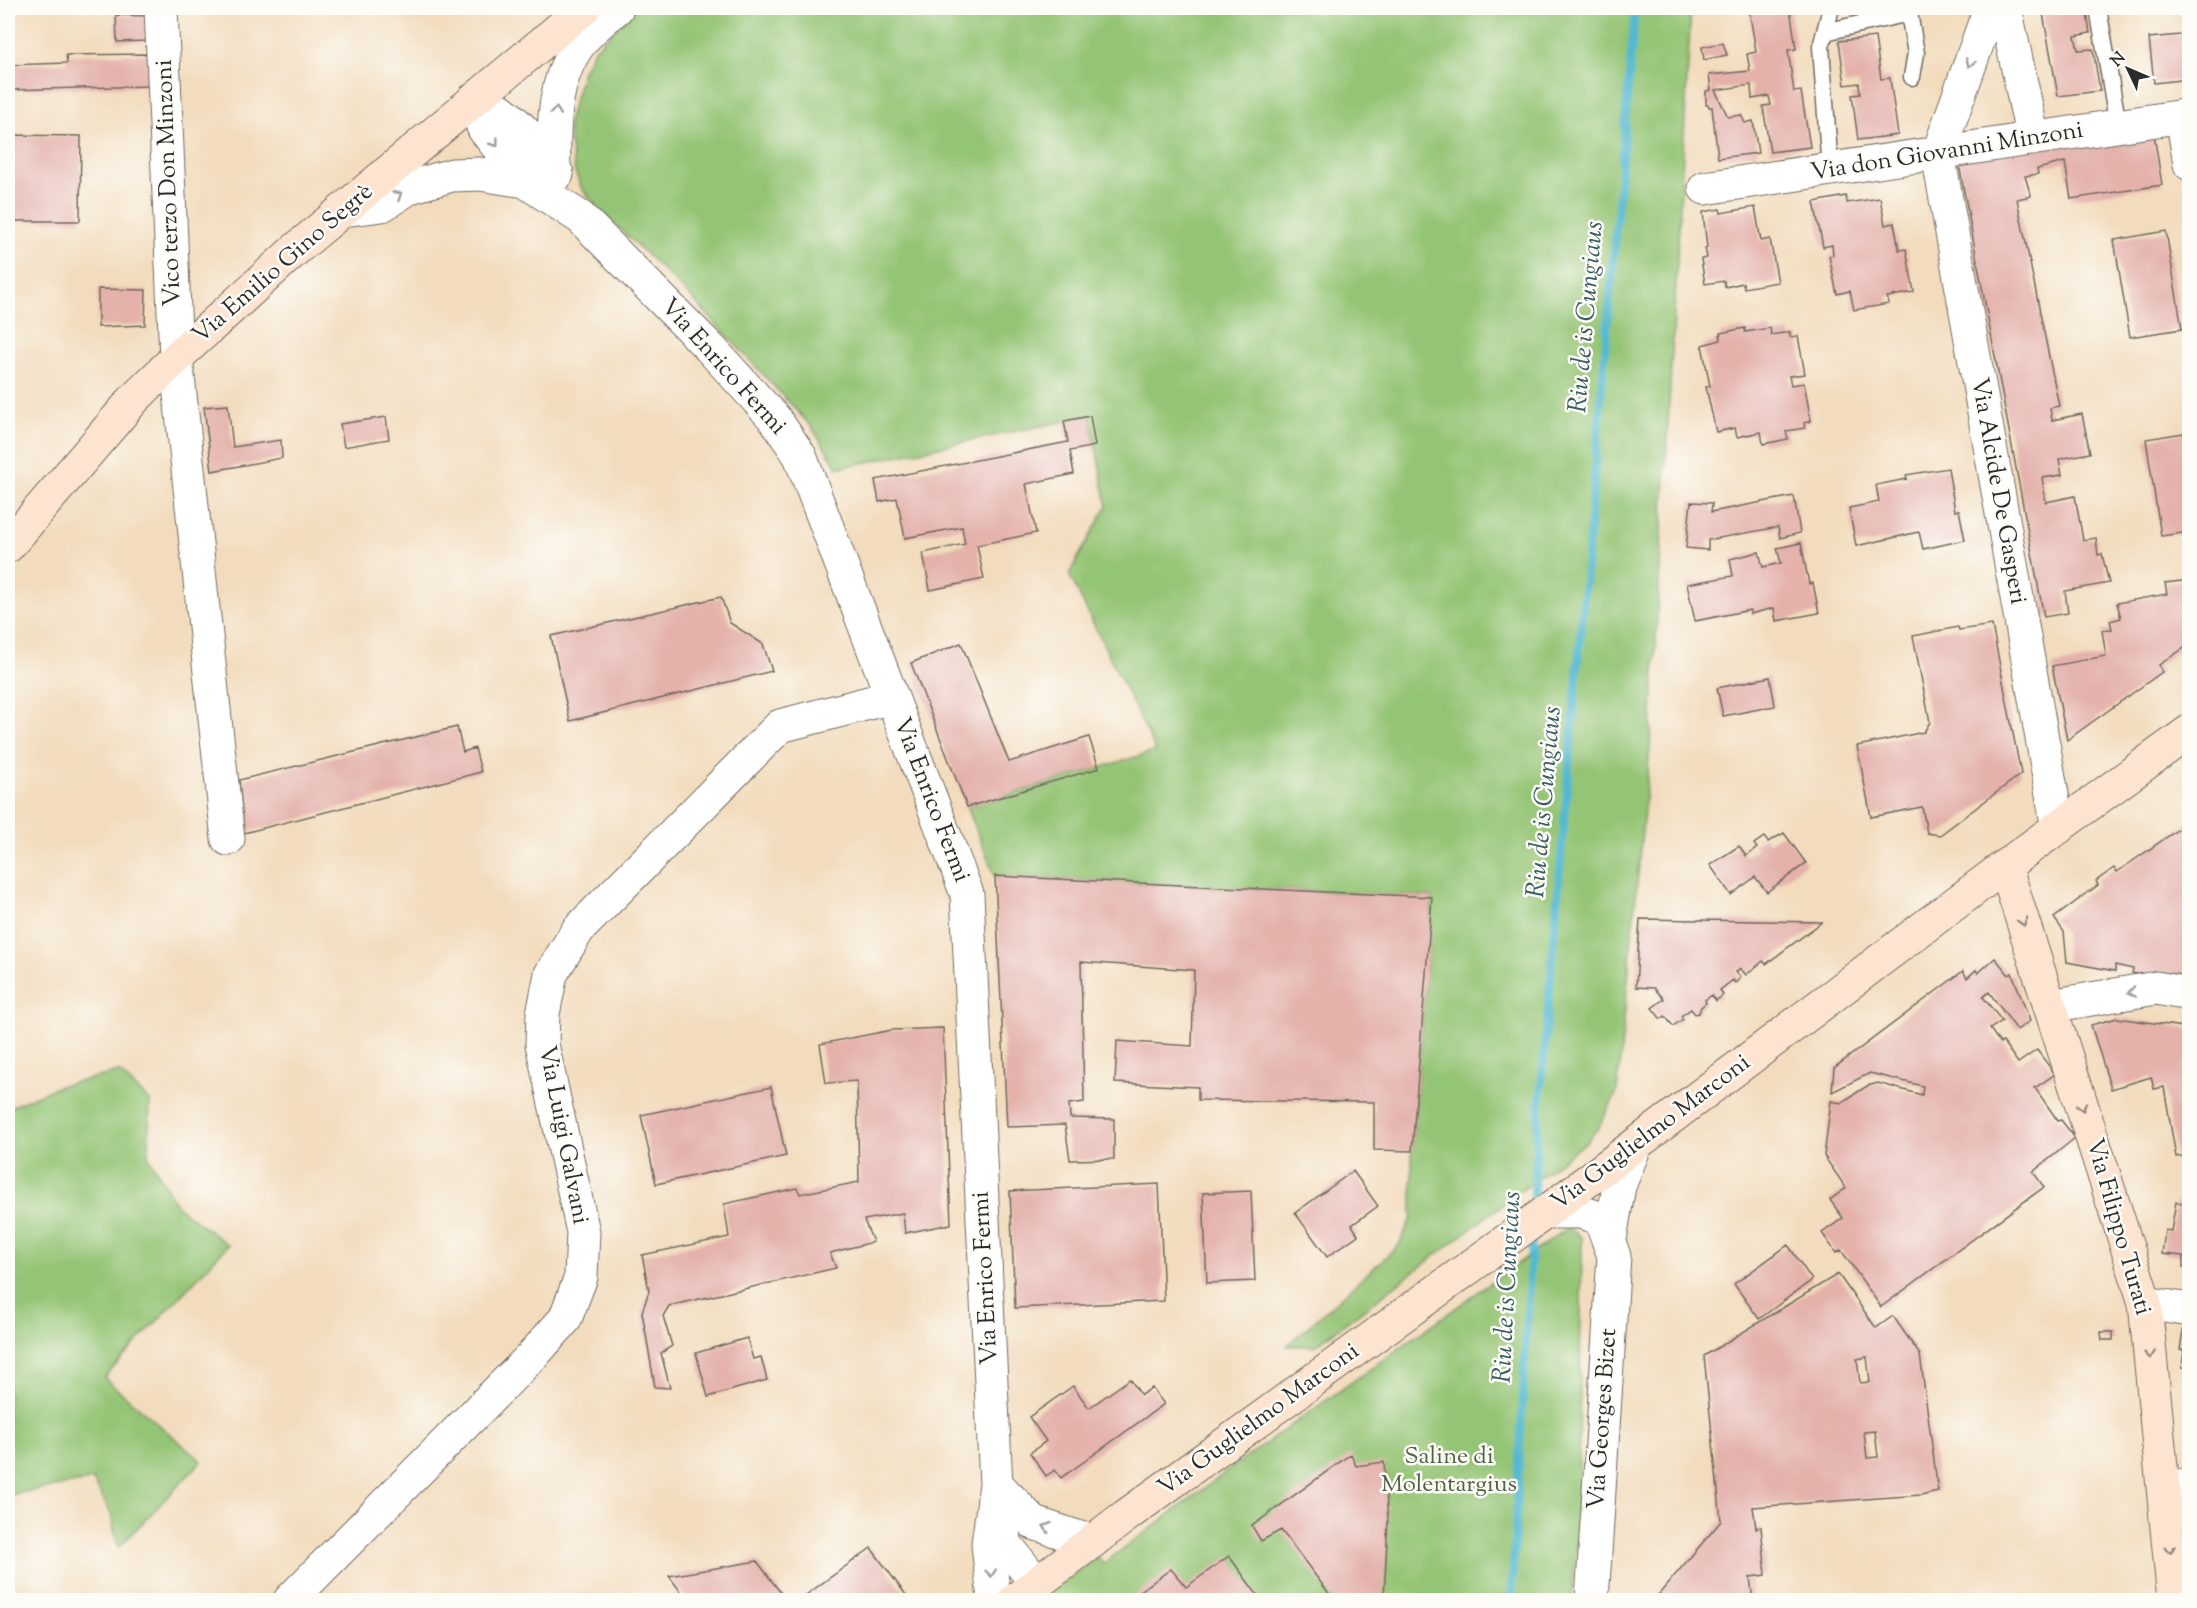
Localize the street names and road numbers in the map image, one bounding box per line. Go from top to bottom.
street label: Vico terzo Don Minzoni [148,59,190,307]
street label: Via don Giovanni Minzoni [1808,114,2086,190]
street label: Via Emilio Gino Segrè [185,176,381,352]
street label: Via Enrico Fermi [652,291,794,443]
street label: Via Alcide De Gasperi [1961,375,2035,607]
street label: Via Enrico Fermi [884,713,978,887]
street label: Via Luigi Galvani [529,1043,597,1227]
street label: Via Guglielmo Marconi [1544,1047,1758,1219]
street label: Via Filippo Turati [2077,1135,2159,1319]
street label: Via Enrico Fermi [964,1190,1008,1366]
street label: Via Georges Bizet [1580,1327,1626,1511]
street label: Via Guglielmo Marconi [1151,1335,1367,1505]

